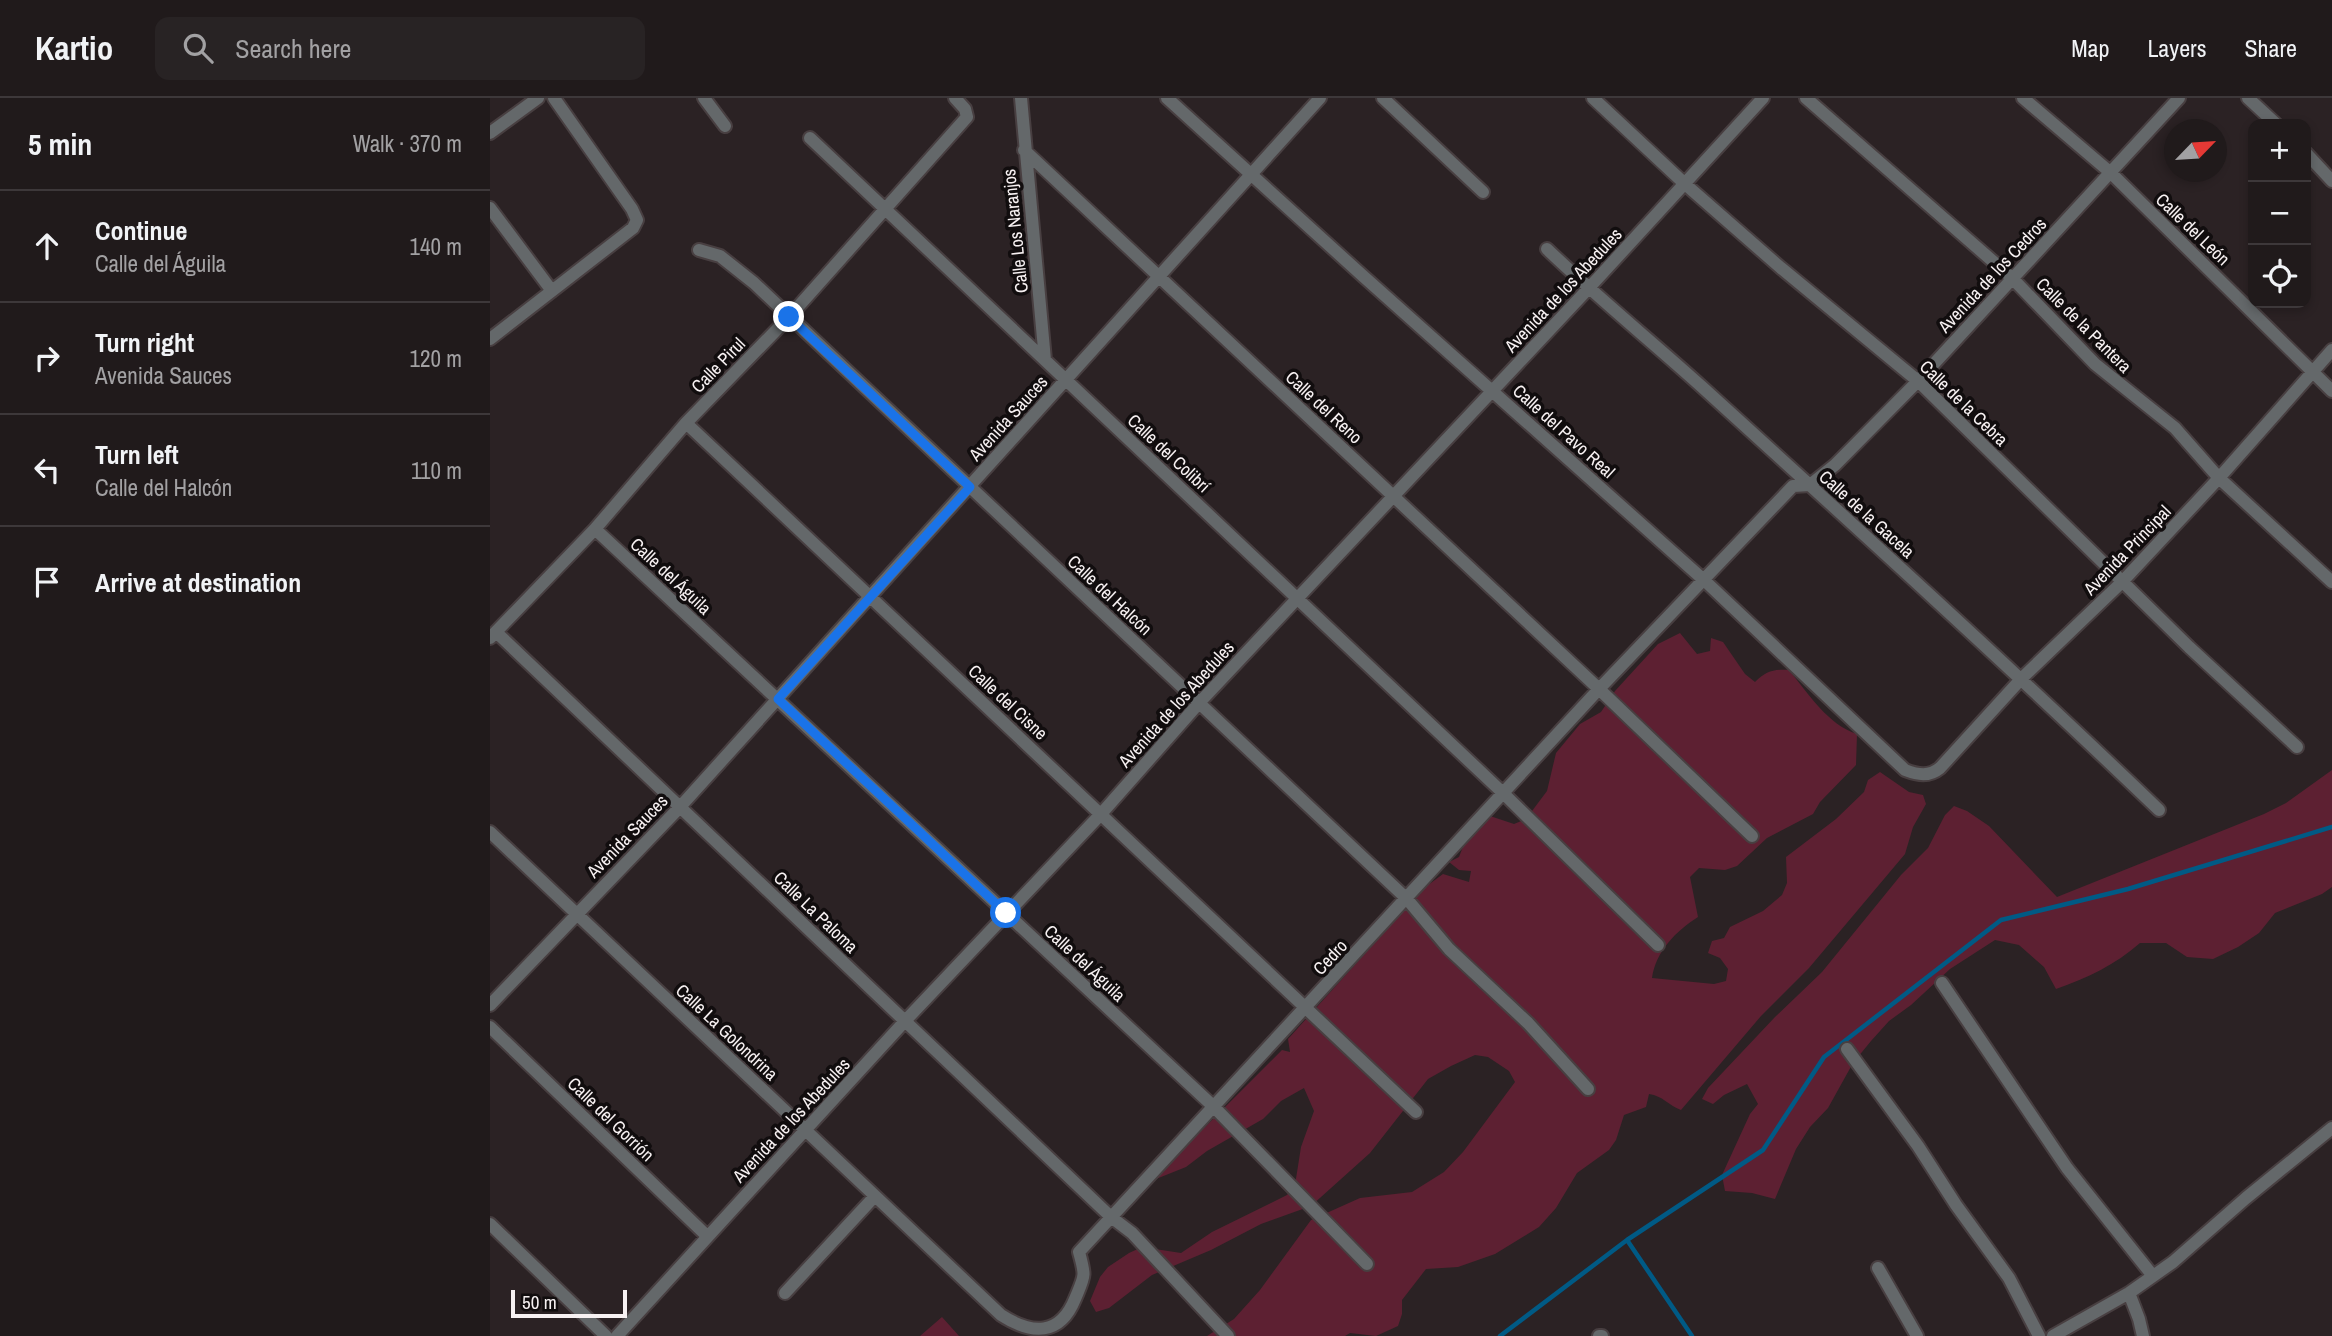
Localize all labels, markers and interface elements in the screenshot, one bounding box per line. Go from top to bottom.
search box [155,17,645,80]
text: Kartio [35,26,113,70]
icon: search [179,29,217,67]
text: Search here [235,31,351,66]
text: Map [2071,32,2109,64]
text: Layers [2147,32,2206,64]
text: Share [2244,32,2297,64]
north arrow [2164,119,2227,182]
map controls [2248,119,2311,308]
button: + [2248,119,2311,182]
text: 5 min [28,124,92,164]
text: Walk · 370 m [353,128,462,159]
street label: Calle Los Naranjos [996,168,1034,294]
button: − [2248,182,2311,245]
street label: Calle del León [2150,187,2236,271]
street label: Avenida de los Cedros [1931,212,2052,339]
text: Continue [95,213,187,248]
street label: Avenida de los Abedules [1498,222,1627,359]
icon: ahead [28,227,66,265]
text: 140 m [410,231,462,262]
button: locate [2248,245,2311,308]
text: Calle del Águila [95,248,226,279]
street label: Calle de la Pantera [2031,272,2137,378]
route end [773,301,804,332]
text: Turn right [95,325,194,360]
street label: Calle Pirul [685,332,751,398]
icon: right [28,339,66,377]
text: 120 m [410,343,462,374]
street label: Calle de la Cebra [1914,354,2014,452]
text: Avenida Sauces [95,360,232,391]
street label: Calle del Reno [1280,365,1368,449]
street label: Avenida Sauces [962,370,1053,467]
street label: Calle del Pavo Real [1507,378,1621,484]
street label: Calle del Colibrí [1122,408,1217,499]
text: Turn left [95,437,179,472]
icon: left [28,451,66,489]
text: 110 m [411,455,462,486]
street label: Calle de la Gacela [1814,464,1920,564]
text: Calle del Halcón [95,472,232,503]
street label: Avenida Principal [2077,499,2176,601]
street label: Calle del Águila [625,532,717,620]
street label: Calle del Halcón [1062,549,1158,641]
icon: arrive [28,563,66,601]
text: Arrive at destination [95,565,301,600]
street label: Avenida de los Abedules [1112,635,1240,773]
street label: Calle del Cisne [963,659,1053,745]
street label: Avenida Sauces [580,789,673,884]
street label: Calle La Paloma [768,865,864,959]
route start [990,897,1021,928]
street label: Calle del Águila [1039,919,1131,1007]
street label: Cedro [1307,934,1353,980]
street label: Calle La Golondrina [670,978,784,1086]
street label: Avenida de los Abedules [726,1052,855,1189]
street label: Calle del Gorrión [562,1071,660,1167]
scale bar [511,1287,626,1319]
text: 50 m [522,1289,557,1315]

